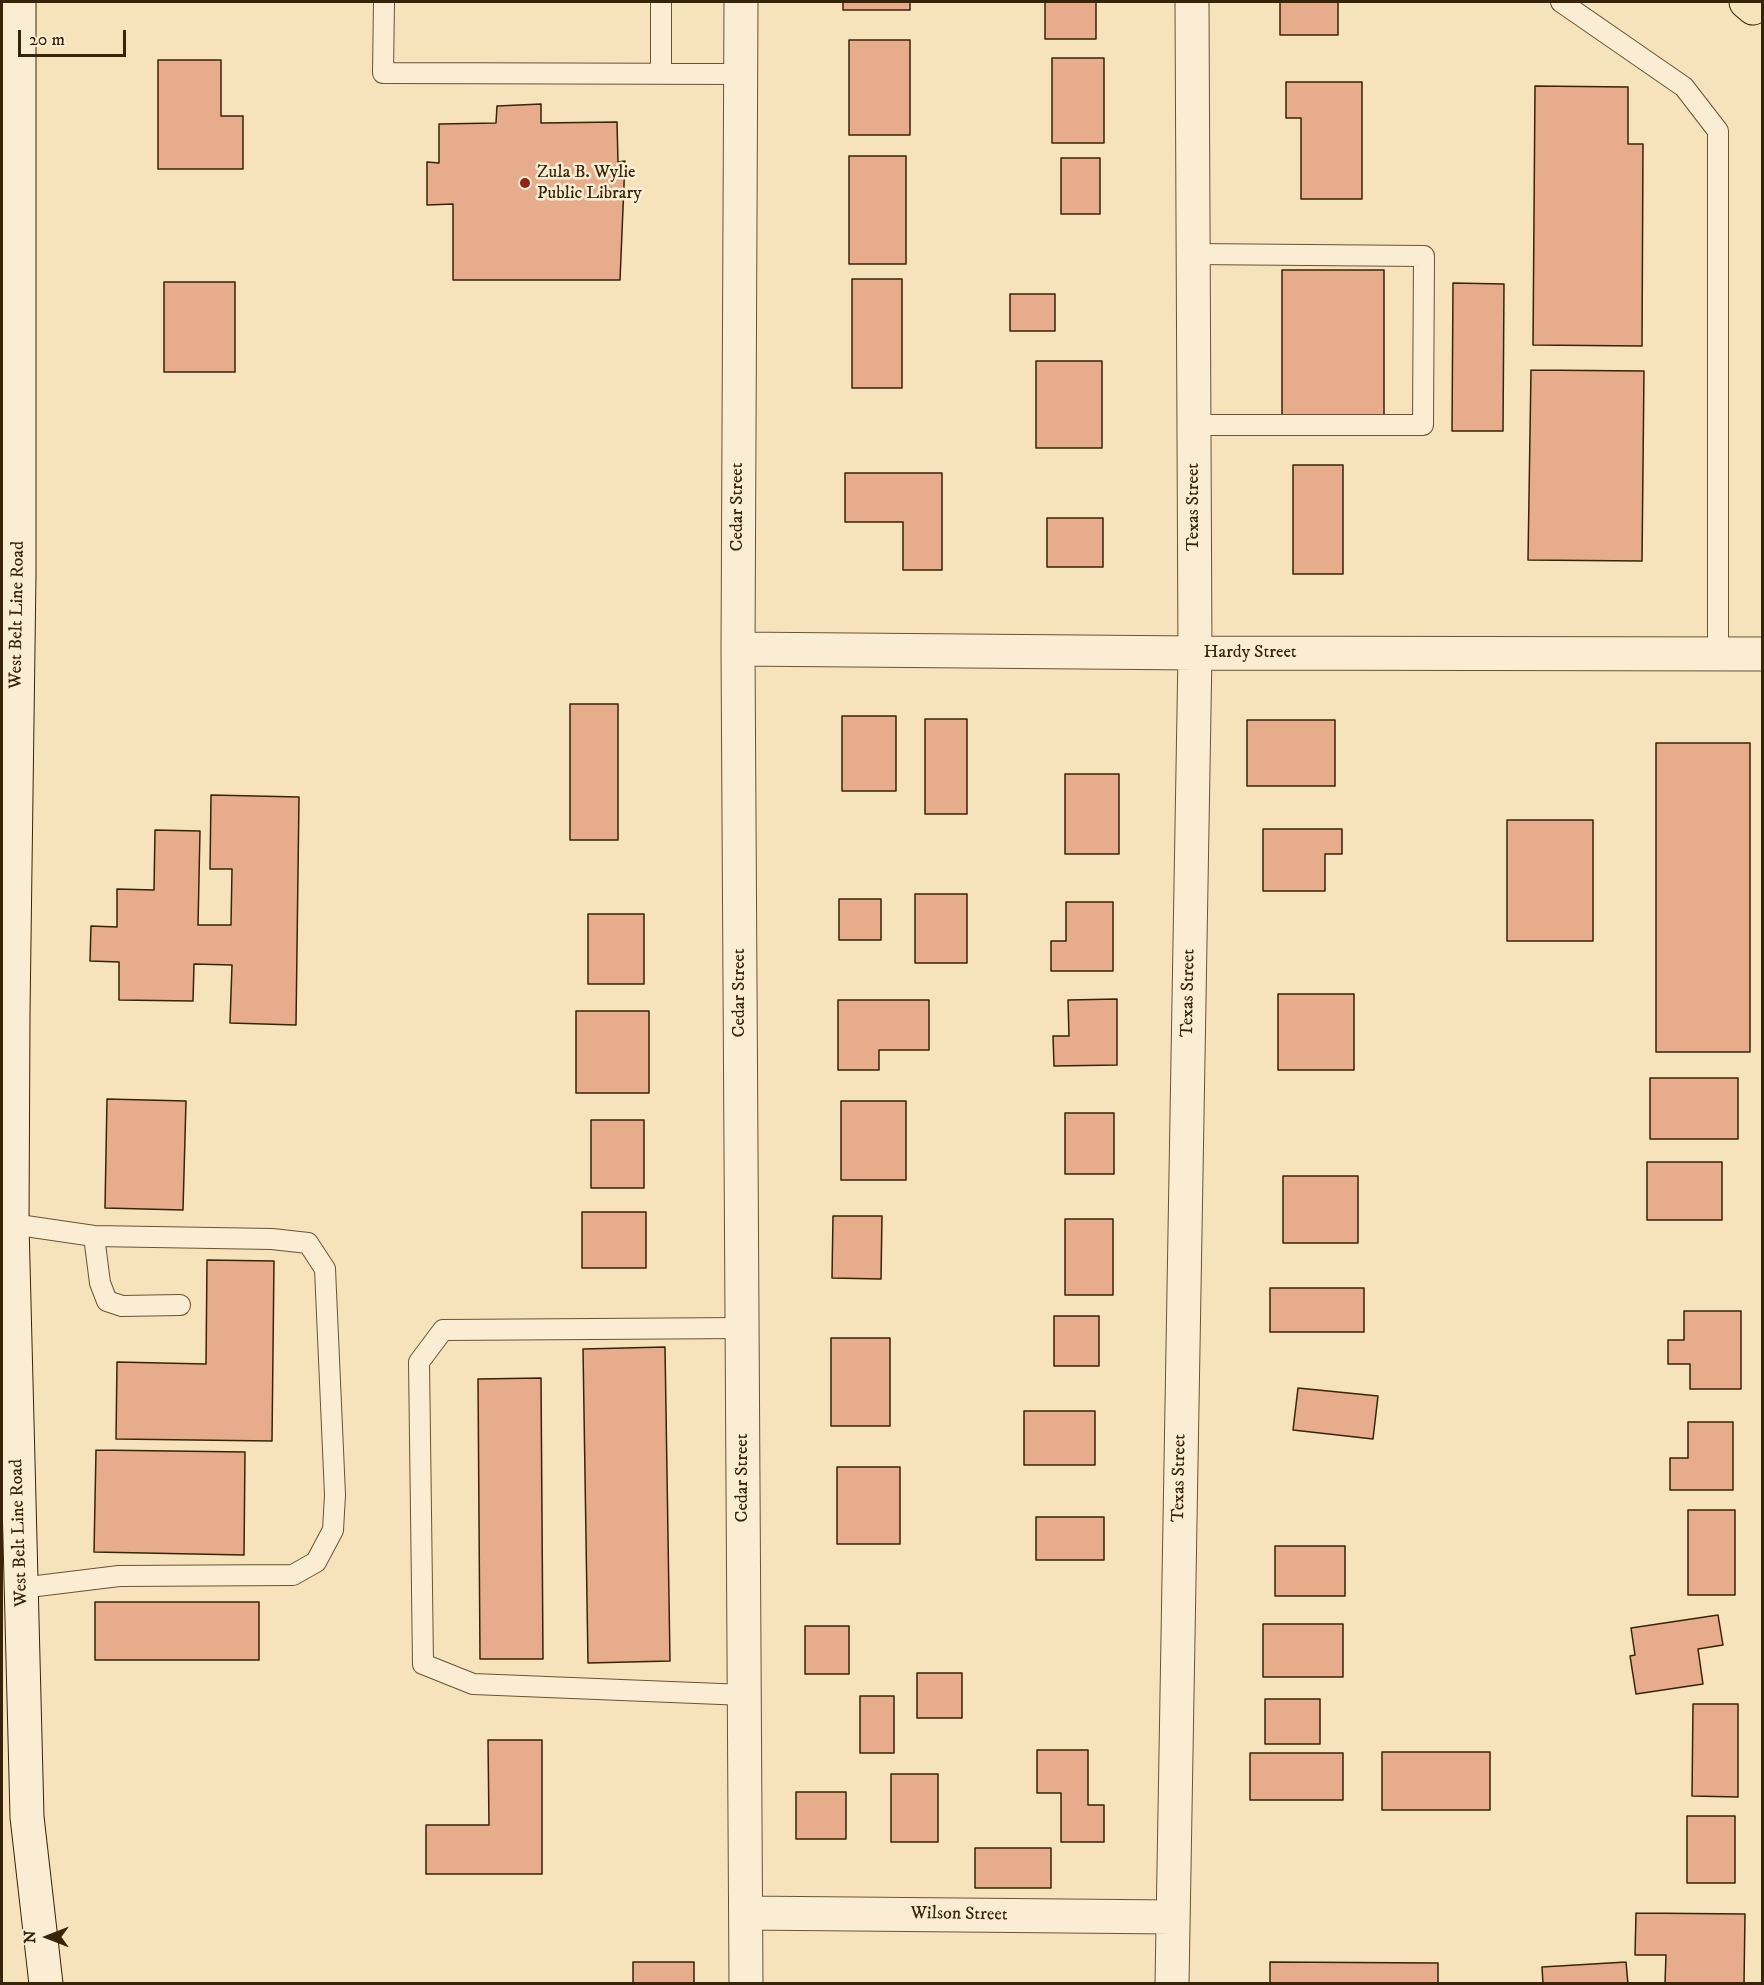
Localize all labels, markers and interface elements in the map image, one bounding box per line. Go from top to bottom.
scale bar [21,18,129,56]
text: 20 m [29,29,65,51]
place label: Zula B. Wylie Public Library [537,162,642,204]
marker: Zula B. Wylie Public Library [518,176,532,190]
street label: Cedar Street [727,462,749,552]
street label: Texas Street [1183,463,1205,551]
street label: West Belt Line Road [6,541,30,689]
street label: Hardy Street [1203,642,1297,664]
street label: Cedar Street [729,948,751,1038]
street label: Texas Street [1177,949,1201,1037]
street label: Cedar Street [732,1433,754,1523]
street label: Texas Street [1168,1434,1192,1522]
street label: West Belt Line Road [7,1459,33,1607]
street label: Wilson Street [910,1903,1008,1927]
north arrow [18,1907,78,1967]
text: N [20,1930,40,1944]

